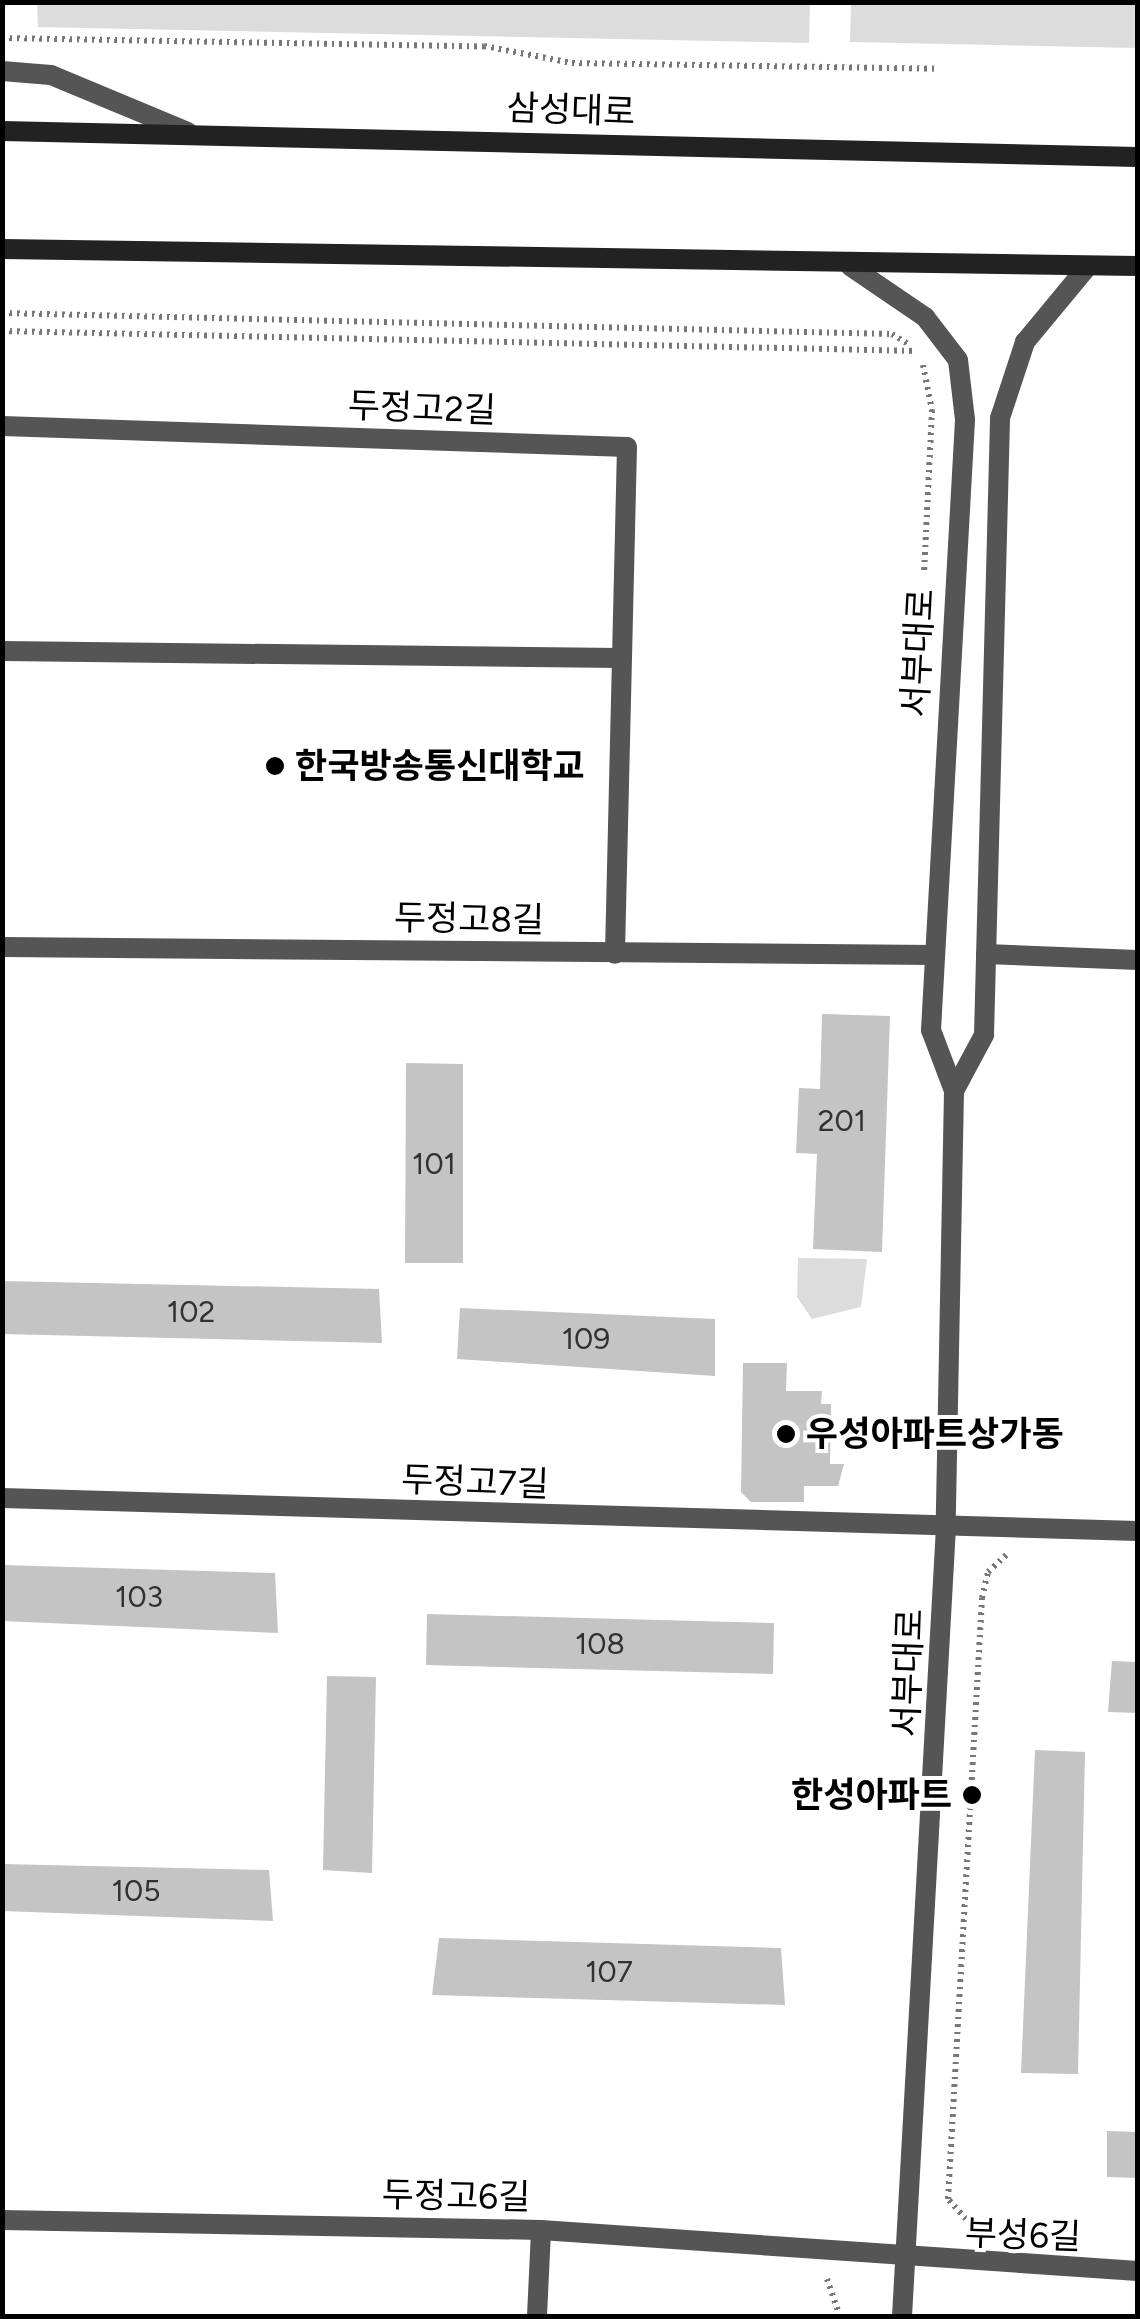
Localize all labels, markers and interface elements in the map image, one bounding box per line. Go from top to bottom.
street label: 삼성대로 [506,87,636,133]
street label: 두정고2길 [347,384,497,432]
street label: 서부대로 [894,588,942,718]
place label: 한국방송통신대학교 [295,745,585,787]
marker: 한국방송통신대학교 [264,755,286,777]
street label: 두정고8길 [394,897,544,941]
house number: 201 [818,1103,866,1139]
house number: 101 [412,1146,456,1182]
house number: 102 [167,1294,215,1330]
house number: 109 [562,1321,610,1357]
place label: 우성아파트상가동 [806,1413,1064,1455]
marker: 우성아파트상가동 [775,1423,797,1445]
street label: 두정고7길 [401,1458,549,1506]
house number: 103 [115,1579,163,1615]
street label: 서부대로 [885,1608,931,1738]
house number: 108 [575,1626,625,1662]
place label: 한성아파트 [791,1774,952,1816]
marker: 한성아파트 [961,1784,983,1806]
house number: 105 [112,1873,160,1909]
house number: 107 [585,1954,633,1990]
street label: 두정고6길 [381,2174,531,2218]
street label: 부성6길 [964,2212,1082,2258]

